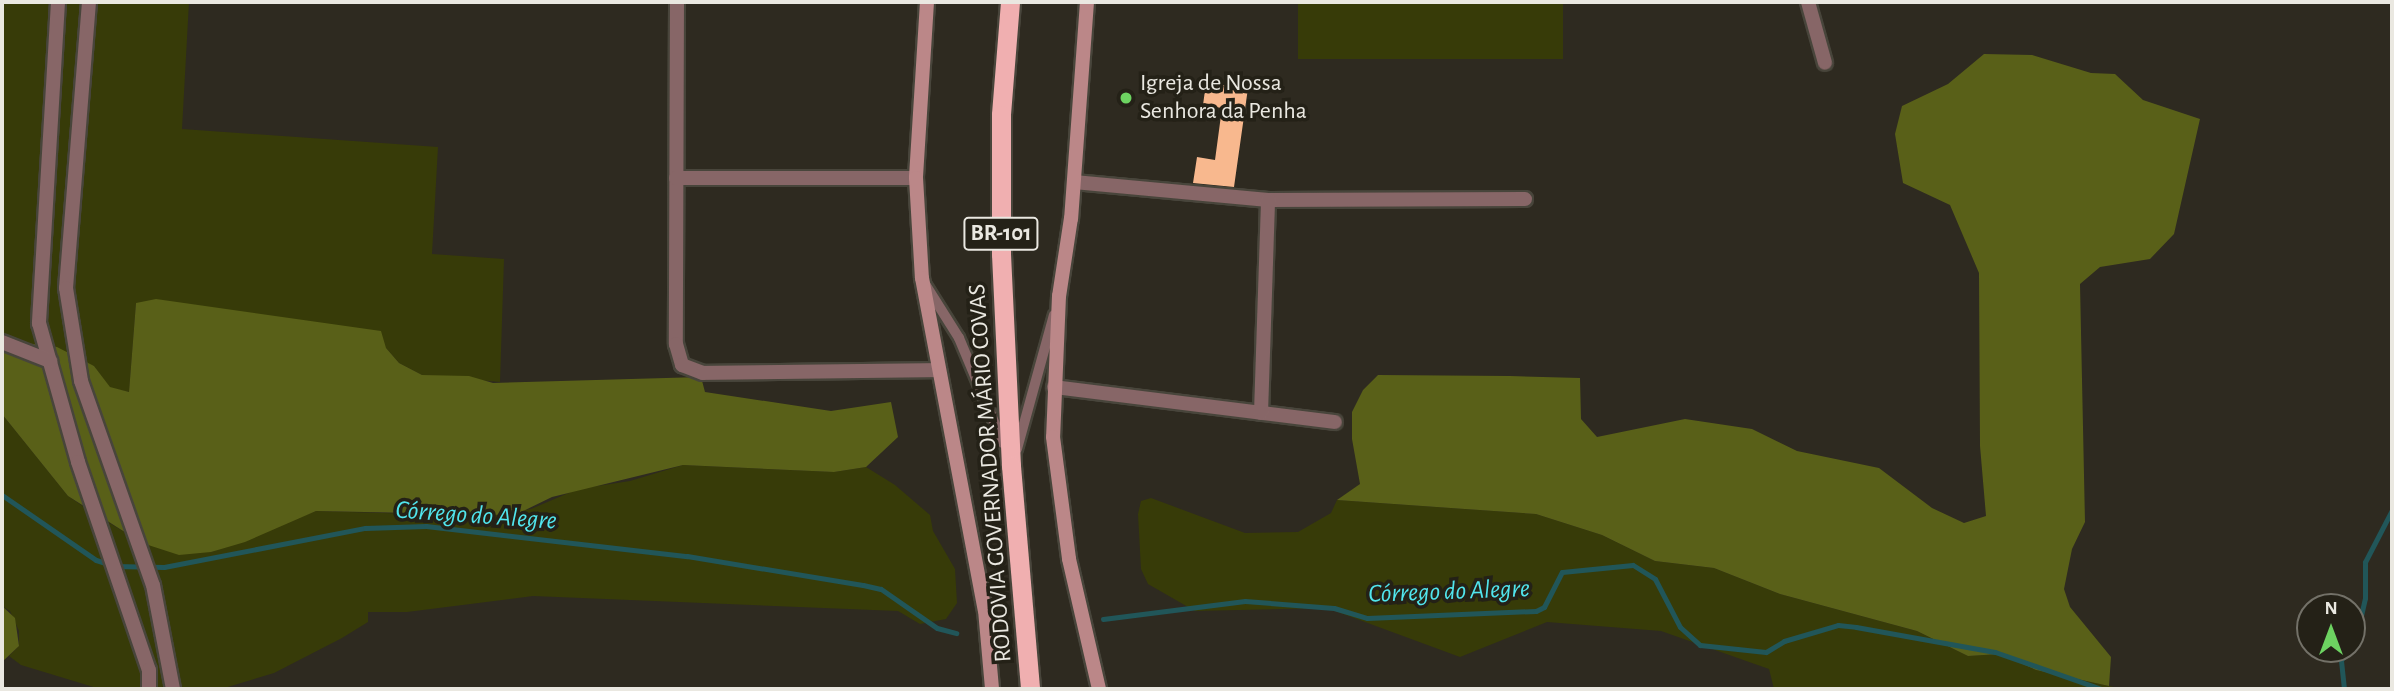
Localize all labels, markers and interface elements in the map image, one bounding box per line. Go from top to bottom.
place label: Igreja de Nossa Senhora da Penha [1140,70,1307,126]
marker: Igreja de Nossa Senhora da Penha [1118,90,1134,106]
road number: BR-101 [962,215,1040,254]
street label: RODOVIA GOVERNADOR MÁRIO COVAS [963,283,1019,663]
water label: Córrego do Alegre [394,495,558,537]
water label: Córrego do Alegre [1368,574,1530,610]
north arrow [2296,593,2366,663]
text: N [2324,599,2338,618]

